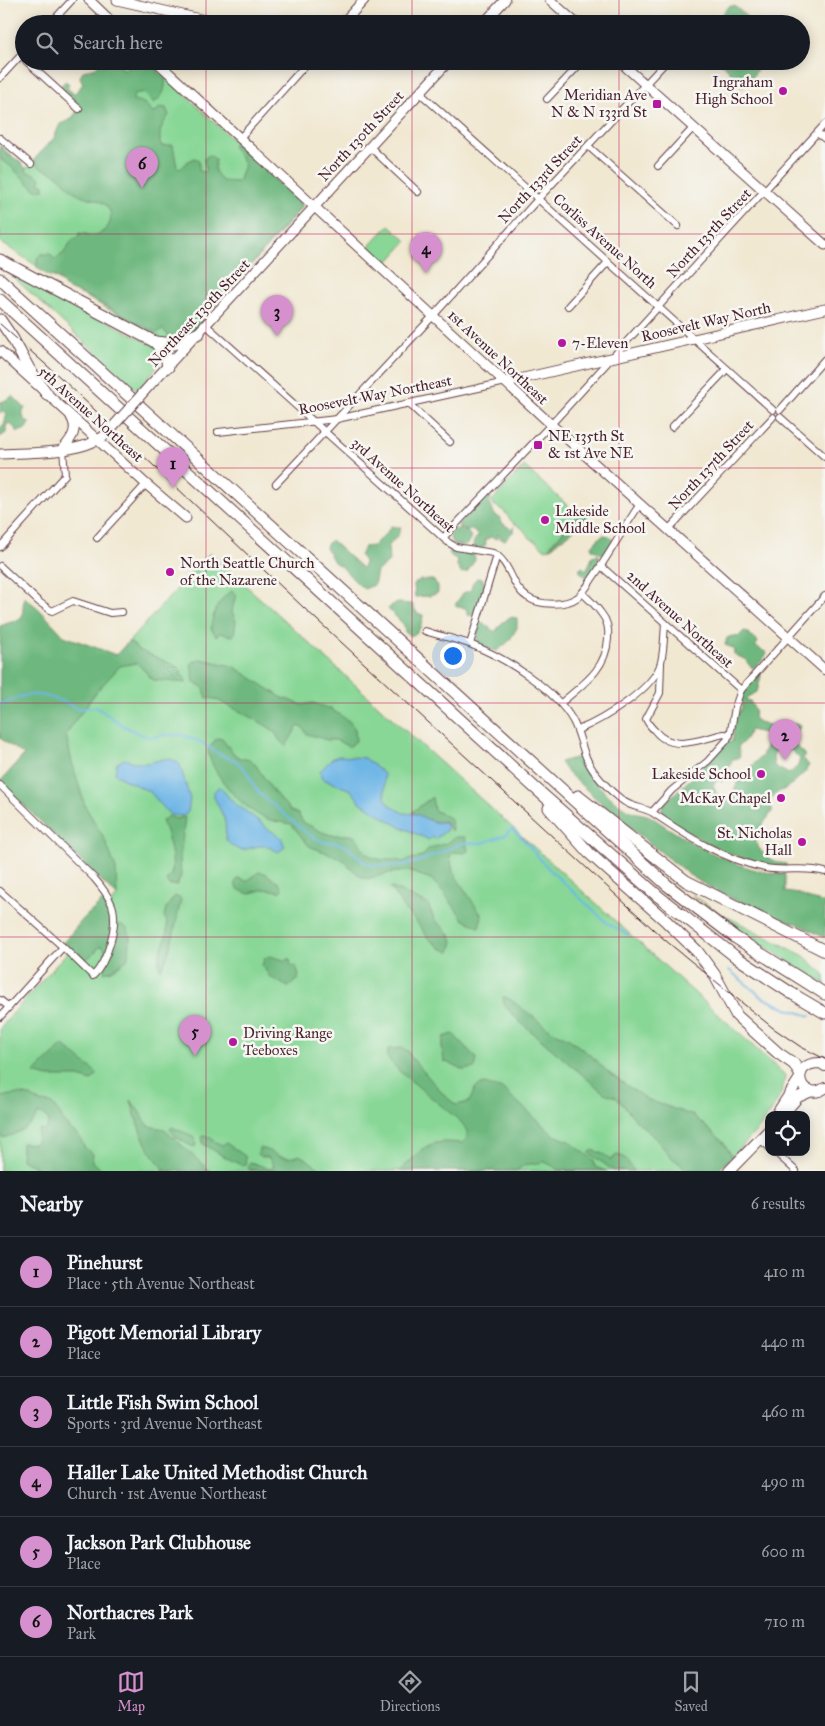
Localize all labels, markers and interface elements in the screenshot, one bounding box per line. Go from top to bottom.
search box [15,15,810,70]
icon: search [33,29,61,57]
text: Search here [73,31,163,54]
place label: Ingraham High School [695,73,774,108]
marker: Ingraham High School [777,85,789,97]
street label: North 130th Street [314,86,408,185]
place label: Meridian Ave N & N 133rd St [551,86,648,121]
marker: Meridian Ave N & N 133rd St [651,98,663,110]
street label: North 133rd Street [495,131,586,227]
pin: 6 [126,147,158,188]
street label: North 135th Street [663,184,755,281]
street label: Corliss Avenue North [549,190,661,293]
pin: 4 [410,232,442,273]
street label: Northeast 130th Street [144,255,254,371]
pin: 3 [261,295,293,336]
street label: Roosevelt Way North [639,298,773,346]
street label: 1st Avenue Northeast [444,306,552,409]
place label: 7-Eleven [572,334,628,352]
marker: 7-Eleven [556,337,568,349]
street label: 5th Avenue Northeast [35,362,148,466]
street label: Roosevelt Way Northeast [297,371,454,419]
street label: North 137th Street [665,416,758,514]
place label: NE 135th St & 1st Ave NE [548,427,634,462]
street label: 3rd Avenue Northeast [347,434,459,537]
marker: NE 135th St & 1st Ave NE [532,439,544,451]
pin: 1 [157,447,189,488]
place label: Lakeside Middle School [555,502,647,537]
marker: Lakeside Middle School [539,514,551,526]
place label: North Seattle Church of the Nazarene [180,554,315,589]
marker: North Seattle Church of the Nazarene [164,566,176,578]
street label: 2nd Avenue Northeast [623,566,738,672]
your location [440,643,466,669]
pin: 2 [769,719,801,760]
place label: Lakeside School [651,765,752,783]
marker: Lakeside School [755,768,767,780]
place label: McKay Chapel [680,789,772,807]
marker: McKay Chapel [775,792,787,804]
place label: St. Nicholas Hall [717,824,793,859]
marker: St. Nicholas Hall [796,836,808,848]
pin: 5 [179,1015,211,1056]
place label: Driving Range Teeboxes [243,1024,332,1059]
marker: Driving Range Teeboxes [227,1036,239,1048]
map controls [765,1111,810,1156]
button: locate [765,1111,810,1156]
text: Nearby [20,1191,83,1217]
text: 6 results [751,1194,805,1213]
text: Pinehurst [67,1251,143,1274]
text: 1 [33,1262,39,1281]
text: 410 m [764,1262,805,1281]
text: Place · 5th Avenue Northeast [67,1274,255,1293]
text: Pigott Memorial Library [67,1321,261,1344]
text: 2 [32,1332,40,1351]
text: 440 m [761,1332,805,1351]
text: Place [67,1344,101,1363]
text: Little Fish Swim School [67,1391,258,1414]
text: 3 [33,1402,39,1421]
text: 460 m [762,1402,805,1421]
text: Sports · 3rd Avenue Northeast [67,1414,262,1433]
text: Haller Lake United Methodist Church [67,1461,368,1484]
text: 4 [32,1472,40,1491]
text: 490 m [761,1472,805,1491]
text: Church · 1st Avenue Northeast [67,1484,267,1503]
text: Jackson Park Clubhouse [67,1531,251,1554]
text: 5 [32,1542,40,1561]
text: 600 m [761,1542,805,1561]
text: Place [67,1554,101,1573]
text: Northacres Park [67,1601,193,1624]
text: 6 [32,1612,40,1631]
text: 710 m [764,1612,805,1631]
text: Park [67,1624,96,1643]
tab: Map [117,1668,145,1715]
tab: Directions [380,1668,440,1715]
tab: Saved [675,1668,708,1715]

